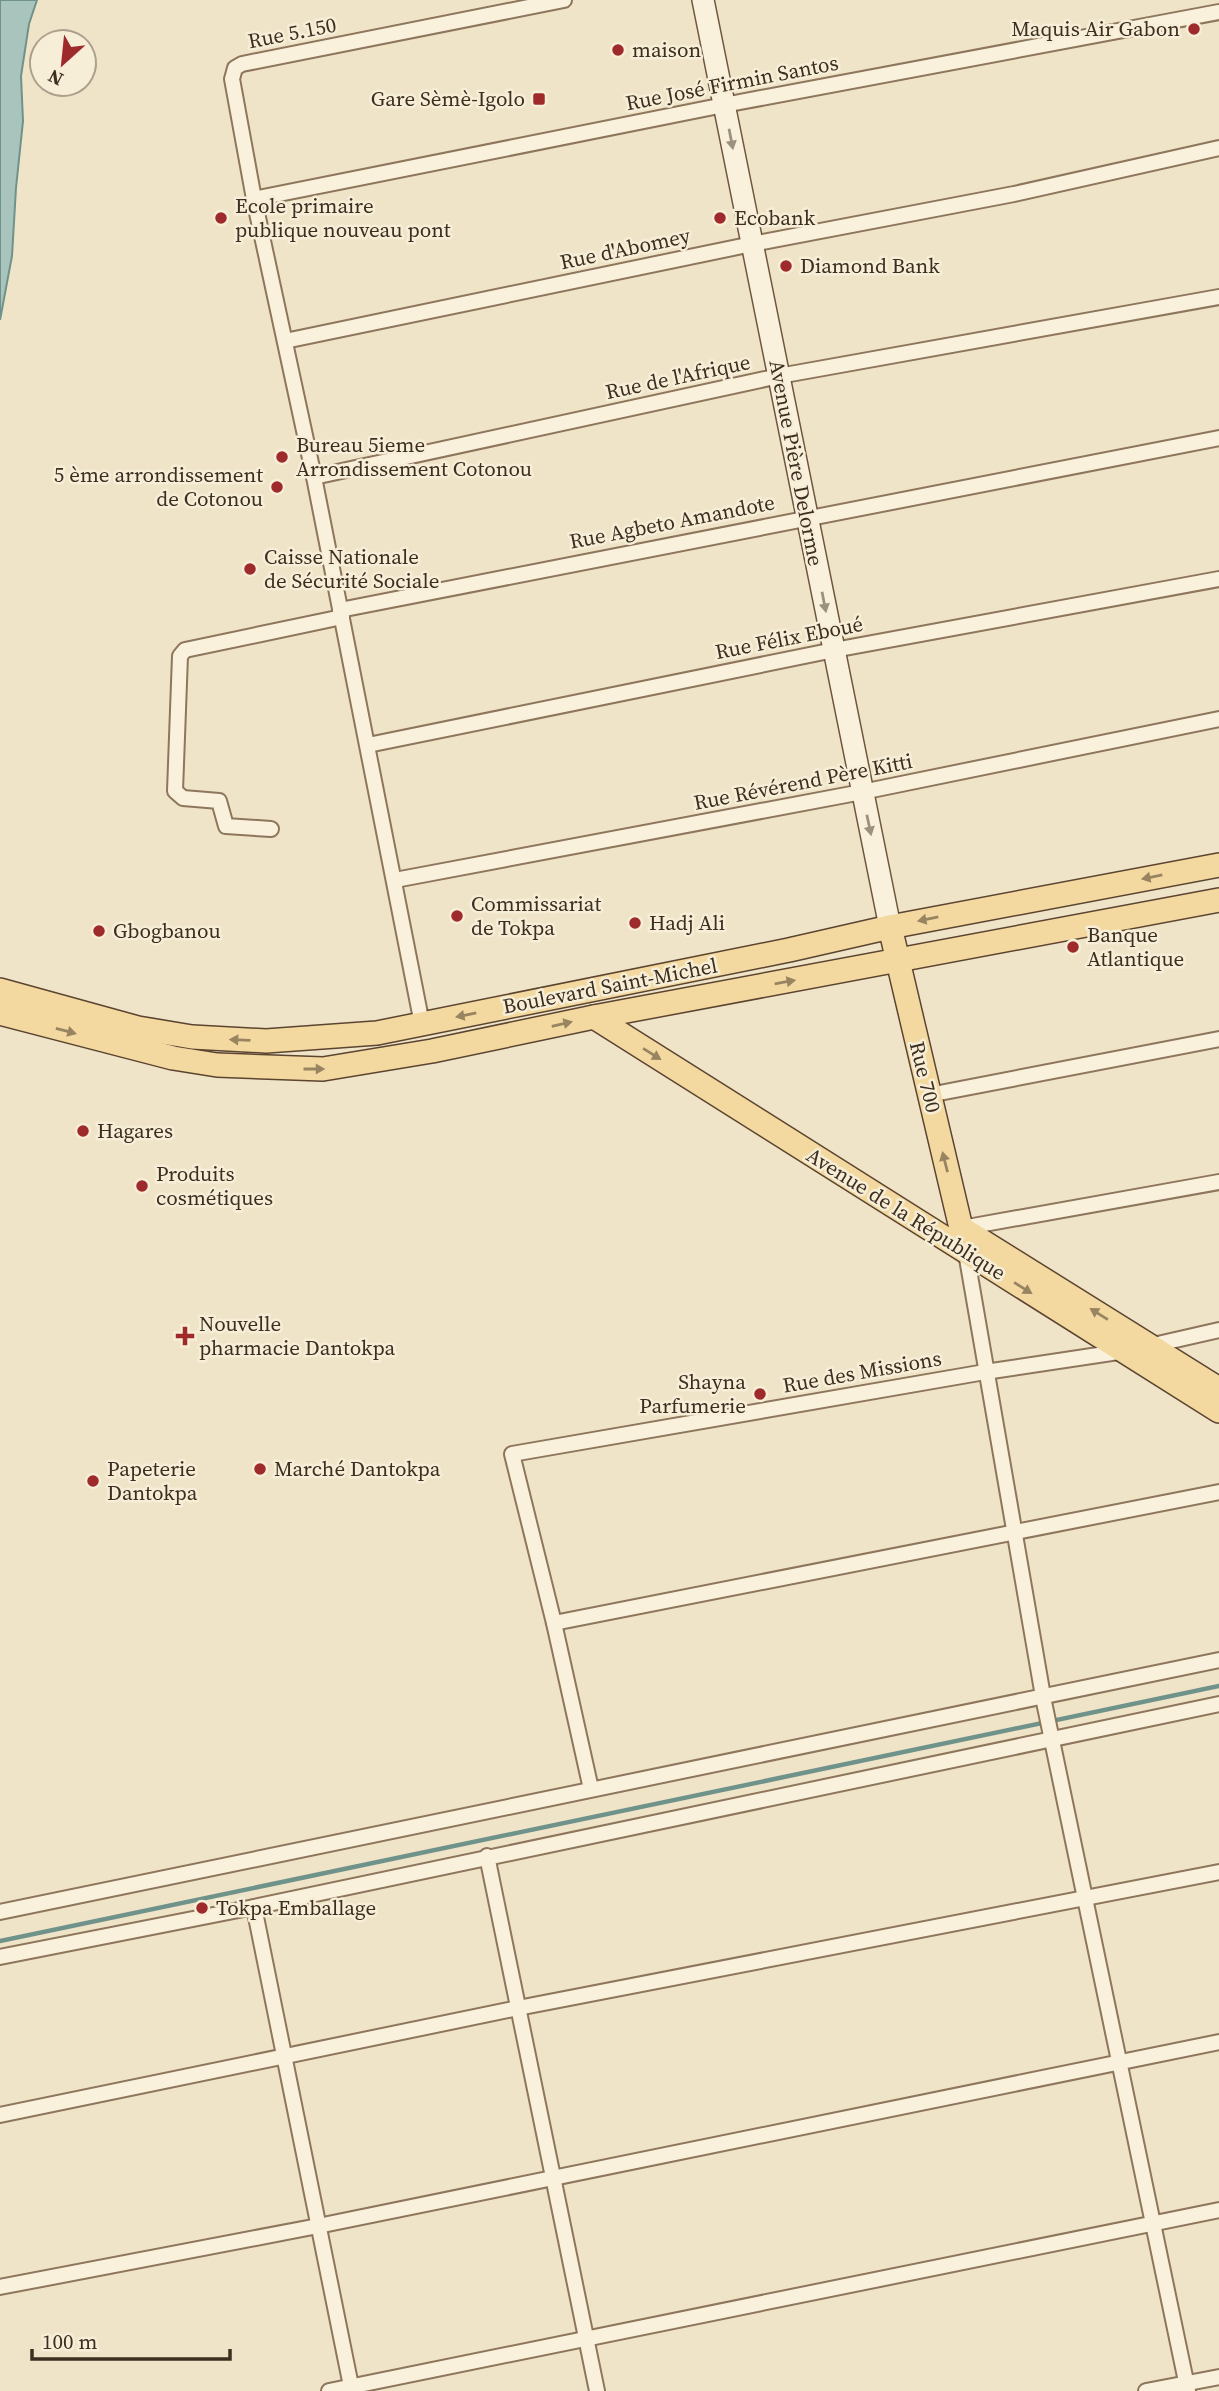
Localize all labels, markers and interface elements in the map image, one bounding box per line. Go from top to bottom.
street label: Rue 5.150 [245,10,339,55]
place label: Maquis Air Gabon [1011,14,1180,43]
marker: Maquis Air Gabon [1186,21,1202,37]
north arrow [28,28,98,98]
place label: maison [632,35,702,64]
marker: maison [610,42,626,58]
street label: Rue José Firmin Santos [623,48,841,117]
text: N [43,63,67,93]
place label: Gare Sèmè-Igolo [371,84,525,113]
marker: Gare Sèmè-Igolo [531,91,547,107]
one-way arrow [726,128,737,150]
place label: Ecole primaire publique nouveau pont [235,191,451,244]
place label: Ecobank [734,203,816,232]
marker: Ecole primaire publique nouveau pont [213,210,229,226]
marker: Ecobank [712,210,728,226]
street label: Rue d'Abomey [557,221,693,276]
place label: Diamond Bank [800,251,940,280]
marker: Diamond Bank [778,258,794,274]
street label: Rue de l'Afrique [603,347,753,406]
street label: Avenue Pière Delorme [762,357,831,568]
place label: Bureau 5ieme Arrondissement Cotonou [296,430,532,483]
marker: Bureau 5ieme Arrondissement Cotonou [274,449,290,465]
place label: 5 ème arrondissement de Cotonou [54,460,263,513]
marker: 5 ème arrondissement de Cotonou [269,479,285,495]
street label: Rue Agbeto Amandote [567,487,777,556]
place label: Caisse Nationale de Sécurité Sociale [264,542,439,595]
marker: Caisse Nationale de Sécurité Sociale [242,561,258,577]
one-way arrow [819,591,830,613]
street label: Rue Félix Eboué [712,609,865,666]
street label: Rue Révérend Père Kitti [691,746,915,817]
one-way arrow [864,814,875,836]
one-way arrow [1141,872,1163,883]
place label: Commissariat de Tokpa [471,889,602,942]
marker: Commissariat de Tokpa [449,908,465,924]
place label: Hadj Ali [649,908,725,937]
one-way arrow [917,914,939,925]
marker: Hadj Ali [627,915,643,931]
place label: Gbogbanou [113,916,221,945]
place label: Banque Atlantique [1087,920,1184,973]
marker: Gbogbanou [91,923,107,939]
marker: Banque Atlantique [1065,939,1081,955]
street label: Boulevard Saint-Michel [500,950,720,1021]
one-way arrow [774,976,796,987]
one-way arrow [455,1009,477,1020]
one-way arrow [551,1019,573,1030]
one-way arrow [56,1027,77,1037]
one-way arrow [229,1035,251,1046]
street label: Rue 700 [903,1038,948,1116]
one-way arrow [642,1047,661,1060]
one-way arrow [303,1063,325,1075]
place label: Hagares [97,1116,173,1145]
marker: Hagares [75,1123,91,1139]
street label: Avenue de la République [801,1140,1012,1287]
one-way arrow [939,1151,950,1173]
place label: Produits cosmétiques [156,1159,273,1212]
marker: Produits cosmétiques [134,1178,150,1194]
one-way arrow [1014,1281,1033,1294]
one-way arrow [1089,1307,1108,1320]
place label: Nouvelle pharmacie Dantokpa [199,1309,396,1362]
marker: Nouvelle pharmacie Dantokpa [177,1328,193,1344]
street label: Rue des Missions [780,1343,944,1400]
place label: Shayna Parfumerie [639,1367,746,1420]
marker: Shayna Parfumerie [752,1386,768,1402]
place label: Papeterie Dantokpa [107,1454,198,1507]
place label: Marché Dantokpa [274,1454,441,1483]
marker: Marché Dantokpa [252,1461,268,1477]
marker: Papeterie Dantokpa [85,1473,101,1489]
place label: Tokpa Emballage [216,1893,376,1922]
marker: Tokpa Emballage [194,1900,210,1916]
scale bar [32,2318,229,2362]
text: 100 m [42,2327,97,2356]

